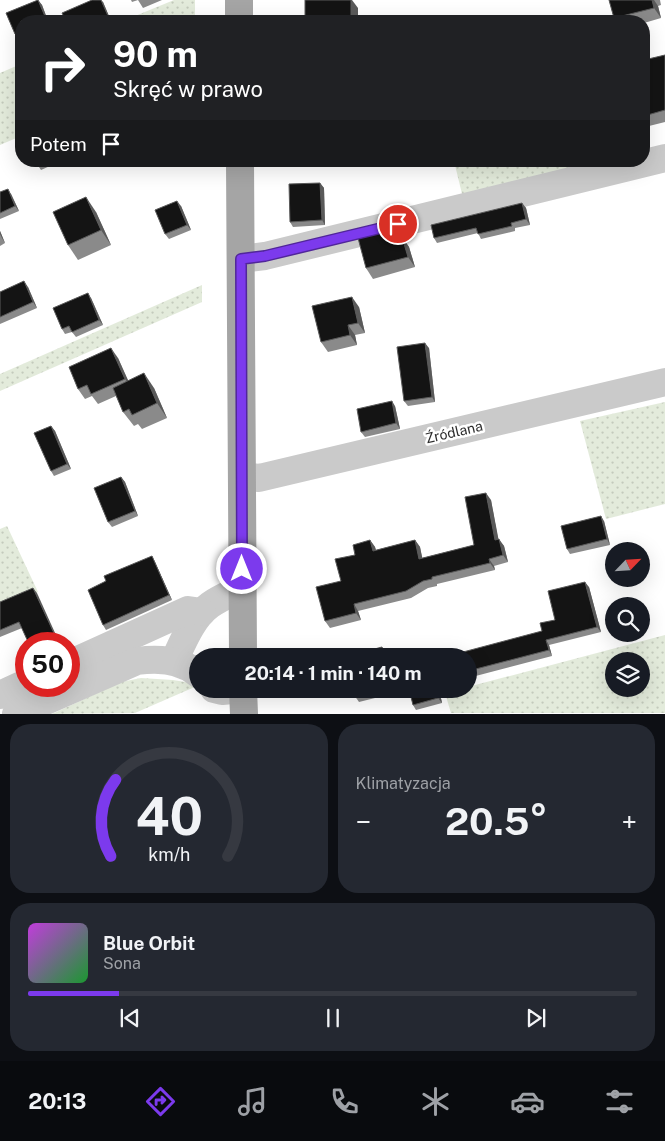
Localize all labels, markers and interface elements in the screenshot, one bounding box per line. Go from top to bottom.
text: 90 m [113,34,198,75]
icon: right [30,35,95,100]
text: Skręć w prawo [113,76,263,102]
icon: arrive [97,130,125,158]
text: Potem [30,133,87,155]
pin [377,203,419,245]
icon: arrive [384,210,412,238]
street label: Źródlana [424,417,484,446]
position arrow [215,542,267,594]
north arrow [605,542,650,588]
map controls [605,542,650,697]
button: search [605,597,650,642]
speed limit sign: 50 [15,632,80,697]
button: layers [605,652,650,697]
text: 20:14 · 1 min · 140 m [245,662,421,684]
text: Klimatyzacja [356,774,451,793]
text: 40 [135,786,203,847]
text: 20.5° [445,799,548,844]
text: − [356,805,371,838]
text: + [621,805,637,838]
text: km/h [148,844,190,865]
text: Blue Orbit [103,932,195,954]
text: Sona [103,954,141,973]
icon: previous [116,1004,144,1032]
icon: pause [319,1004,347,1032]
icon: next [522,1004,550,1032]
icon: directions [143,1084,178,1119]
icon: music [235,1084,270,1119]
icon: phone [327,1084,362,1119]
icon: climate [418,1084,453,1119]
icon: car [510,1084,545,1119]
icon: filters [602,1084,637,1119]
text: 20:13 [28,1088,86,1114]

